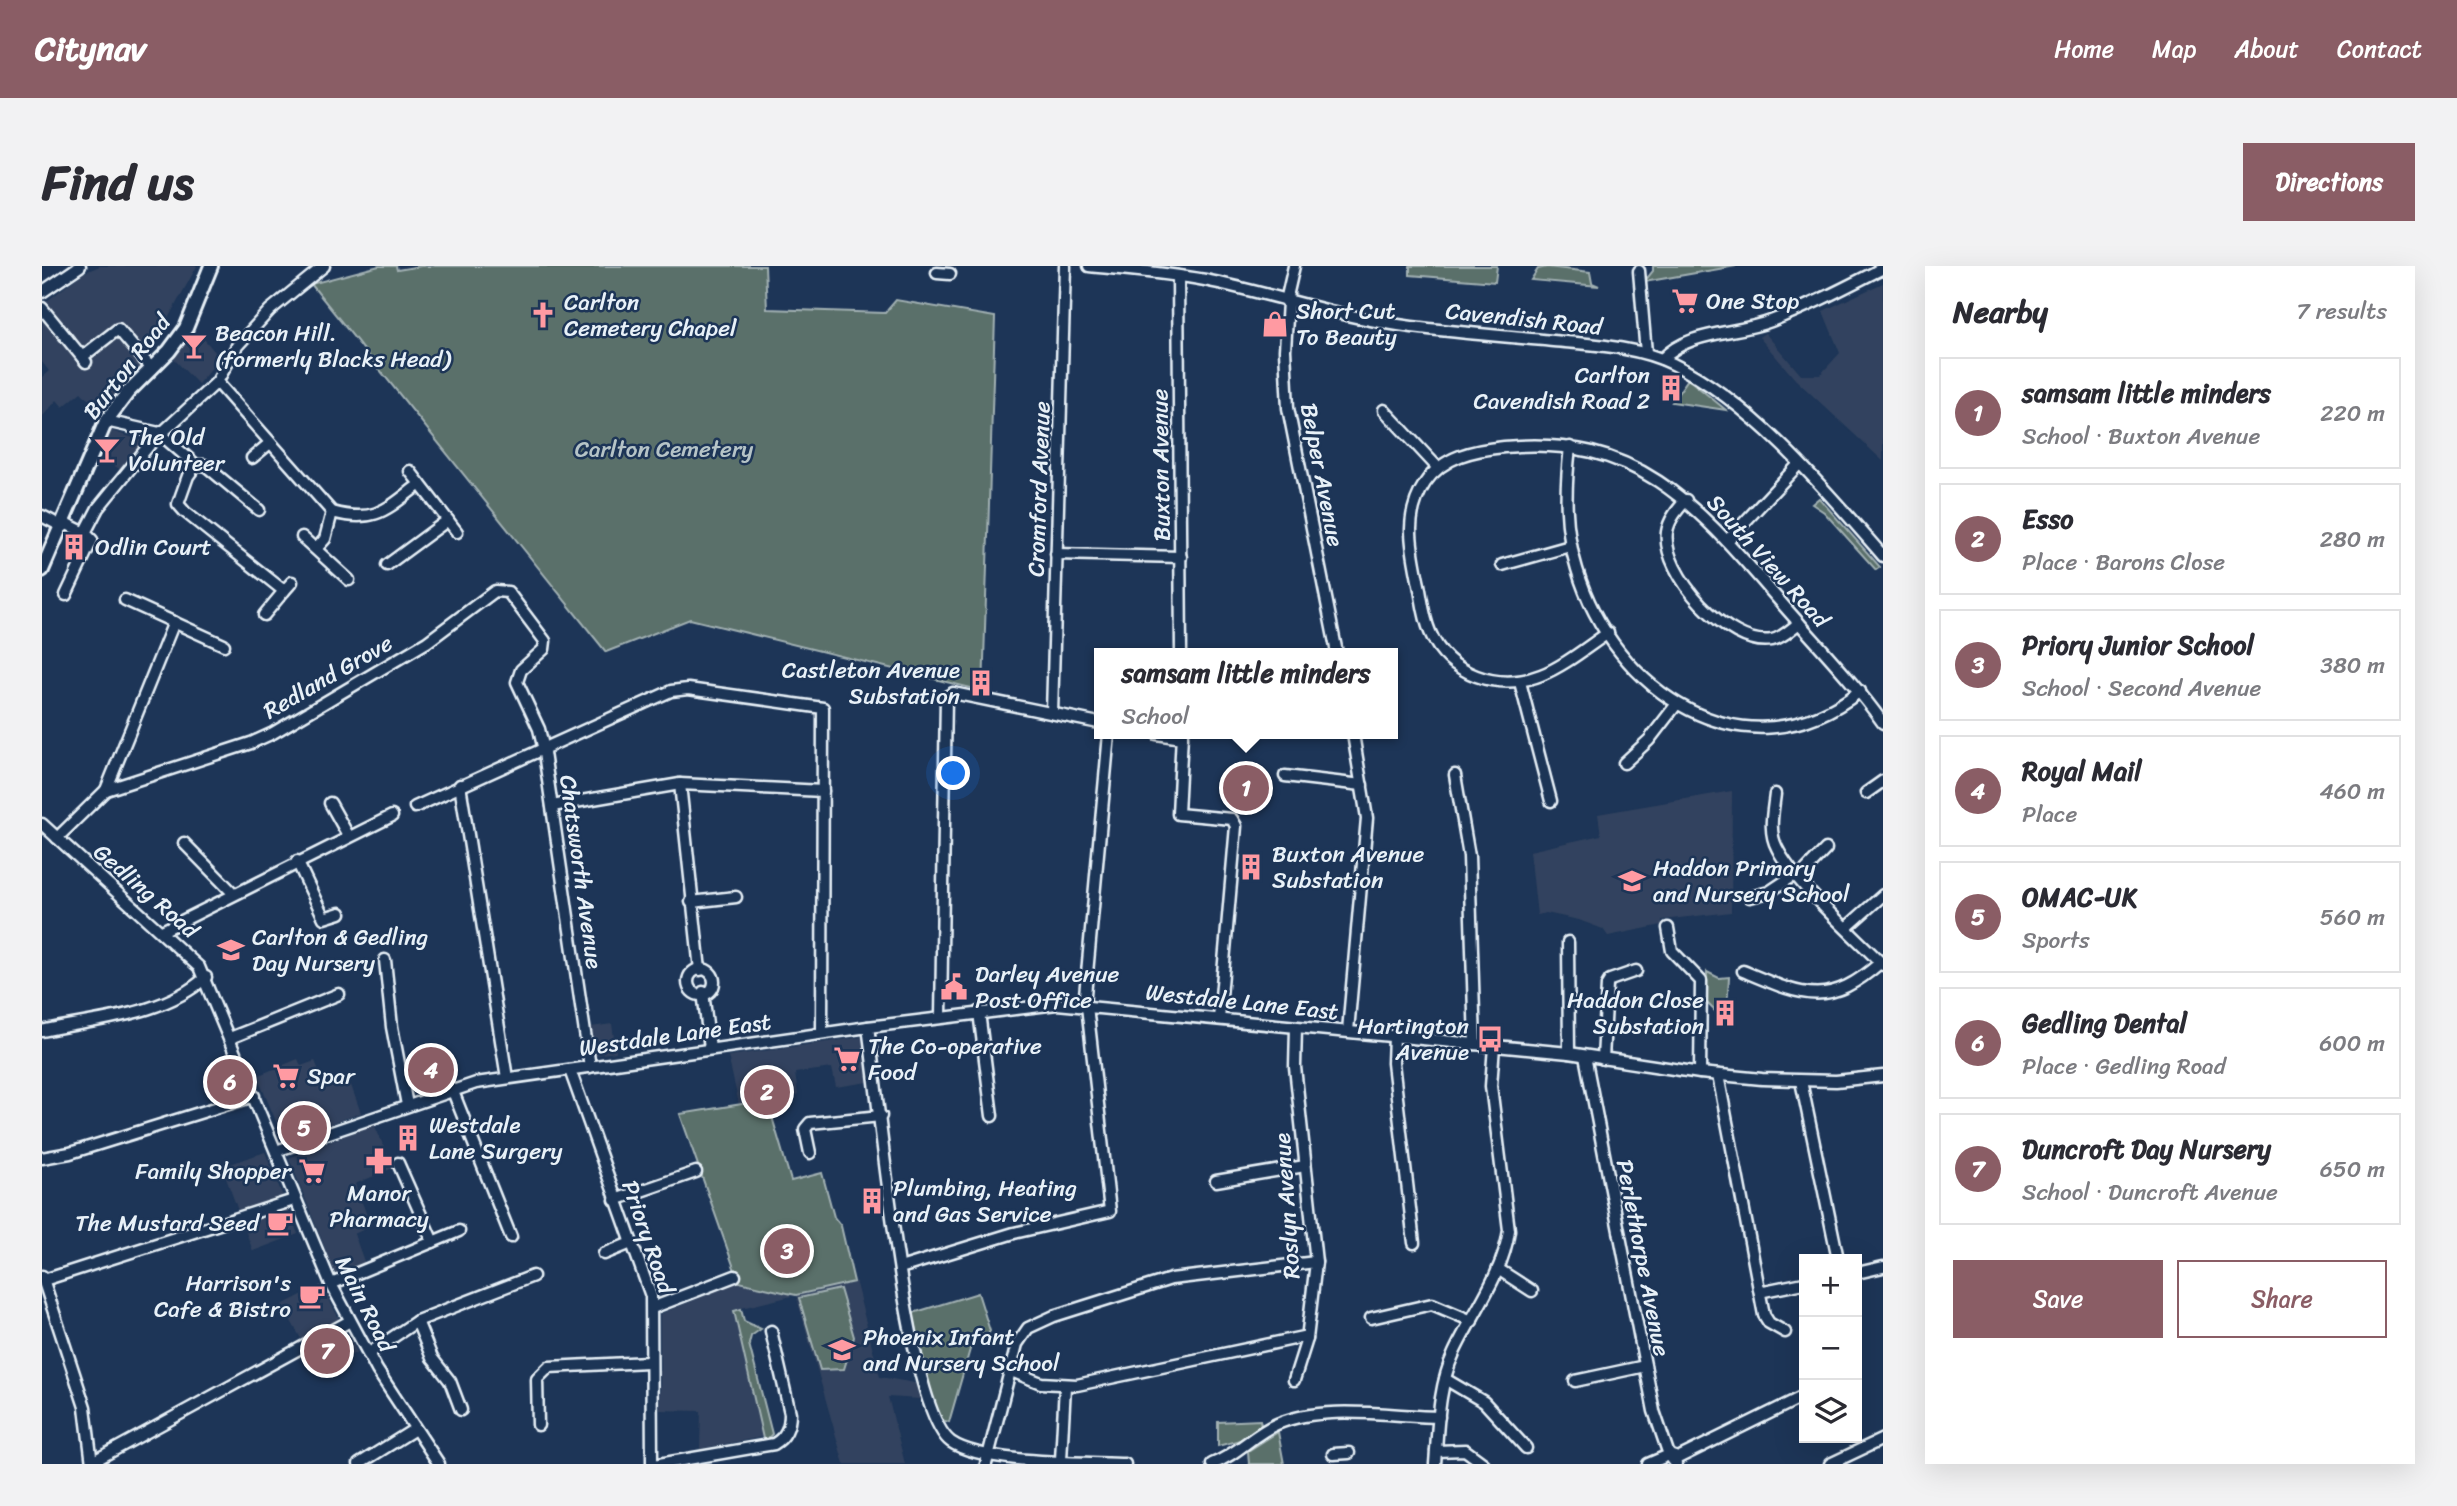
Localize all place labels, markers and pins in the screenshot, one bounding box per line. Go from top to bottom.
place label: One Stop [1706,281,1799,322]
place label: Carlton Cemetery Chapel [564,282,737,349]
supermarket icon: One Stop [1670,286,1700,316]
place label: Short Cut To Beauty [1296,291,1397,358]
church icon: Carlton Cemetery Chapel [528,300,558,330]
shop icon: Short Cut To Beauty [1260,309,1290,339]
place label: Beacon Hill. (formerly Blacks Head) [215,313,452,380]
bar icon: Beacon Hill. (formerly Blacks Head) [179,331,209,361]
place label: Carlton Cavendish Road 2 [1474,355,1650,422]
building icon: Carlton Cavendish Road 2 [1656,373,1686,403]
place label: The Old Volunteer [128,417,226,484]
bar icon: The Old Volunteer [92,435,122,465]
place label: Odlin Court [95,527,211,568]
building icon: Odlin Court [59,532,89,562]
place label: Castleton Avenue Substation [782,650,960,717]
building icon: Castleton Avenue Substation [966,668,996,698]
pin: 1 [1223,762,1269,814]
place label: Buxton Avenue Substation [1272,834,1424,901]
place label: Haddon Primary and Nursery School [1653,848,1850,915]
building icon: Buxton Avenue Substation [1236,852,1266,882]
school or university icon: Haddon Primary and Nursery School [1617,866,1647,896]
place label: Carlton & Gedling Day Nursery [252,917,429,984]
school or university icon: Carlton & Gedling Day Nursery [216,935,246,965]
place label: Darley Avenue Post Office [975,954,1119,1021]
public building icon: Darley Avenue Post Office [939,972,969,1002]
place label: Haddon Close Substation [1567,980,1704,1047]
building icon: Haddon Close Substation [1710,998,1740,1028]
place label: Hartington Avenue [1357,1006,1469,1073]
bus stop icon: Hartington Avenue [1475,1024,1505,1054]
place label: The Co-operative Food [868,1026,1042,1093]
pin: 4 [408,1044,454,1096]
supermarket icon: The Co-operative Food [832,1044,862,1074]
pin: 6 [207,1056,253,1108]
place label: Spar [307,1056,356,1097]
supermarket icon: Spar [271,1061,301,1091]
pin: 2 [744,1066,790,1118]
pin: 5 [281,1102,327,1154]
place label: Westdale Lane Surgery [429,1105,562,1172]
building icon: Westdale Lane Surgery [393,1123,423,1153]
pharmacy icon: Manor Pharmacy [364,1146,394,1176]
place label: Family Shopper [135,1151,293,1192]
supermarket icon: Family Shopper [297,1156,327,1186]
place label: Plumbing, Heating and Gas Service [893,1168,1077,1235]
place label: Manor Pharmacy [329,1173,429,1240]
building icon: Plumbing, Heating and Gas Service [857,1186,887,1216]
place label: The Mustard Seed [75,1203,261,1244]
cafe icon: The Mustard Seed [265,1208,295,1238]
pin: 3 [764,1225,810,1277]
place label: Harrison's Cafe & Bistro [154,1263,291,1330]
cafe icon: Harrison's Cafe & Bistro [297,1281,327,1311]
place label: Phoenix Infant and Nursery School [863,1317,1060,1384]
pin: 7 [304,1325,350,1377]
school or university icon: Phoenix Infant and Nursery School [827,1335,857,1365]

